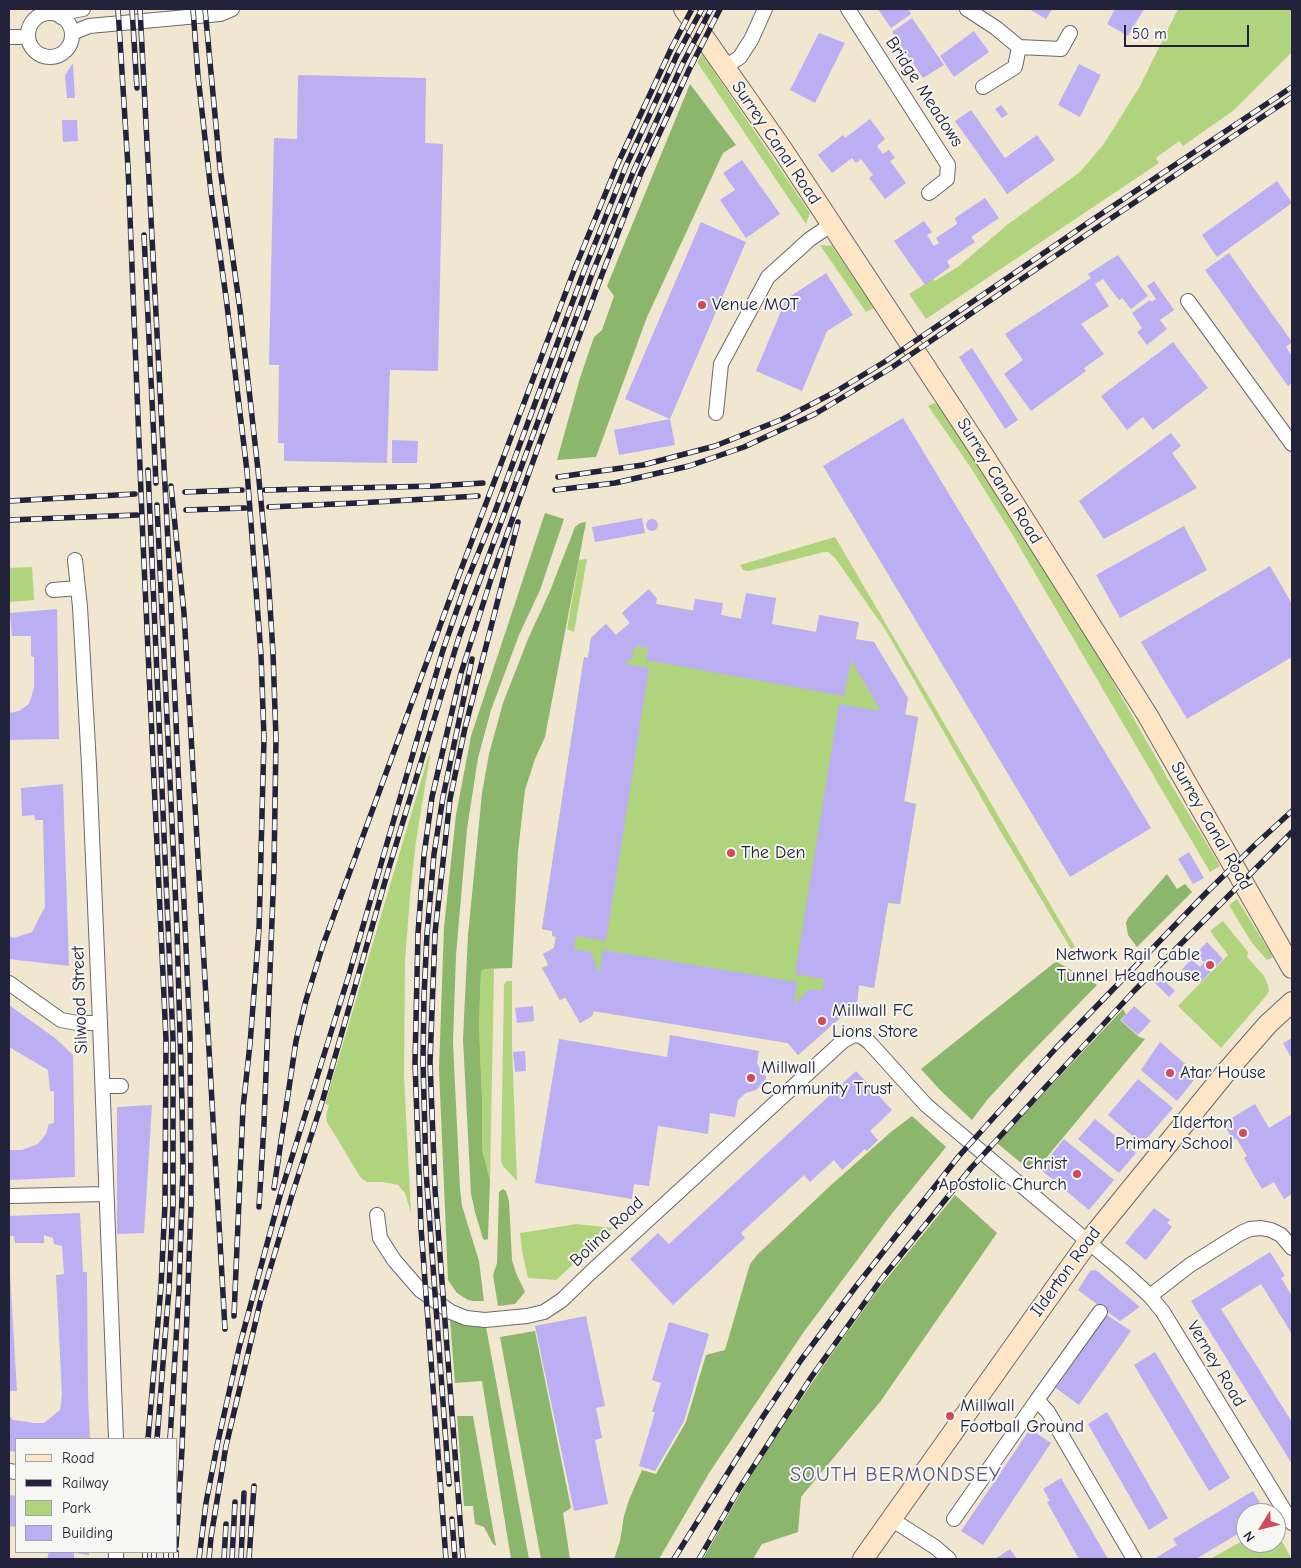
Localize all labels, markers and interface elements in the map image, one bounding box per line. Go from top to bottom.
scale bar [1126,15,1251,47]
text: 50 m [1132,25,1167,43]
street label: Bridge Meadows [880,33,968,151]
street label: Surrey Canal Road [727,77,825,209]
place label: Venue MOT [712,294,799,316]
marker: Venue MOT [696,299,708,311]
street label: Surrey Canal Road [952,414,1046,548]
street label: Surrey Canal Road [1166,758,1256,894]
place label: The Den [741,842,805,864]
marker: The Den [725,847,737,859]
place label: Network Rail Cable Tunnel Headhouse [1055,944,1200,986]
street label: Silwood Street [67,946,93,1054]
marker: Network Rail Cable Tunnel Headhouse [1204,959,1216,971]
place label: Millwall FC Lions Store [832,1000,918,1042]
marker: Millwall FC Lions Store [816,1015,828,1027]
place label: Millwall Community Trust [761,1057,892,1100]
place label: Atar House [1180,1062,1266,1084]
marker: Atar House [1164,1067,1176,1079]
marker: Millwall Community Trust [745,1072,757,1084]
place label: Ilderton Primary School [1115,1112,1233,1154]
marker: Ilderton Primary School [1237,1127,1249,1139]
place label: Christ Apostolic Church [938,1153,1067,1196]
marker: Christ Apostolic Church [1071,1168,1083,1180]
street label: Bolina Road [566,1192,648,1272]
street label: Ilderton Road [1026,1223,1106,1321]
street label: Verney Road [1182,1317,1250,1411]
place label: Millwall Football Ground [960,1395,1084,1438]
marker: Millwall Football Ground [944,1410,956,1422]
legend [15,1438,178,1553]
text: Road [62,1449,94,1467]
district label: SOUTH BERMONDSEY [788,1463,1004,1487]
text: Railway [62,1474,108,1492]
text: Park [62,1499,91,1517]
north arrow [1236,1503,1286,1553]
text: Building [62,1524,113,1542]
text: N [1240,1528,1259,1545]

